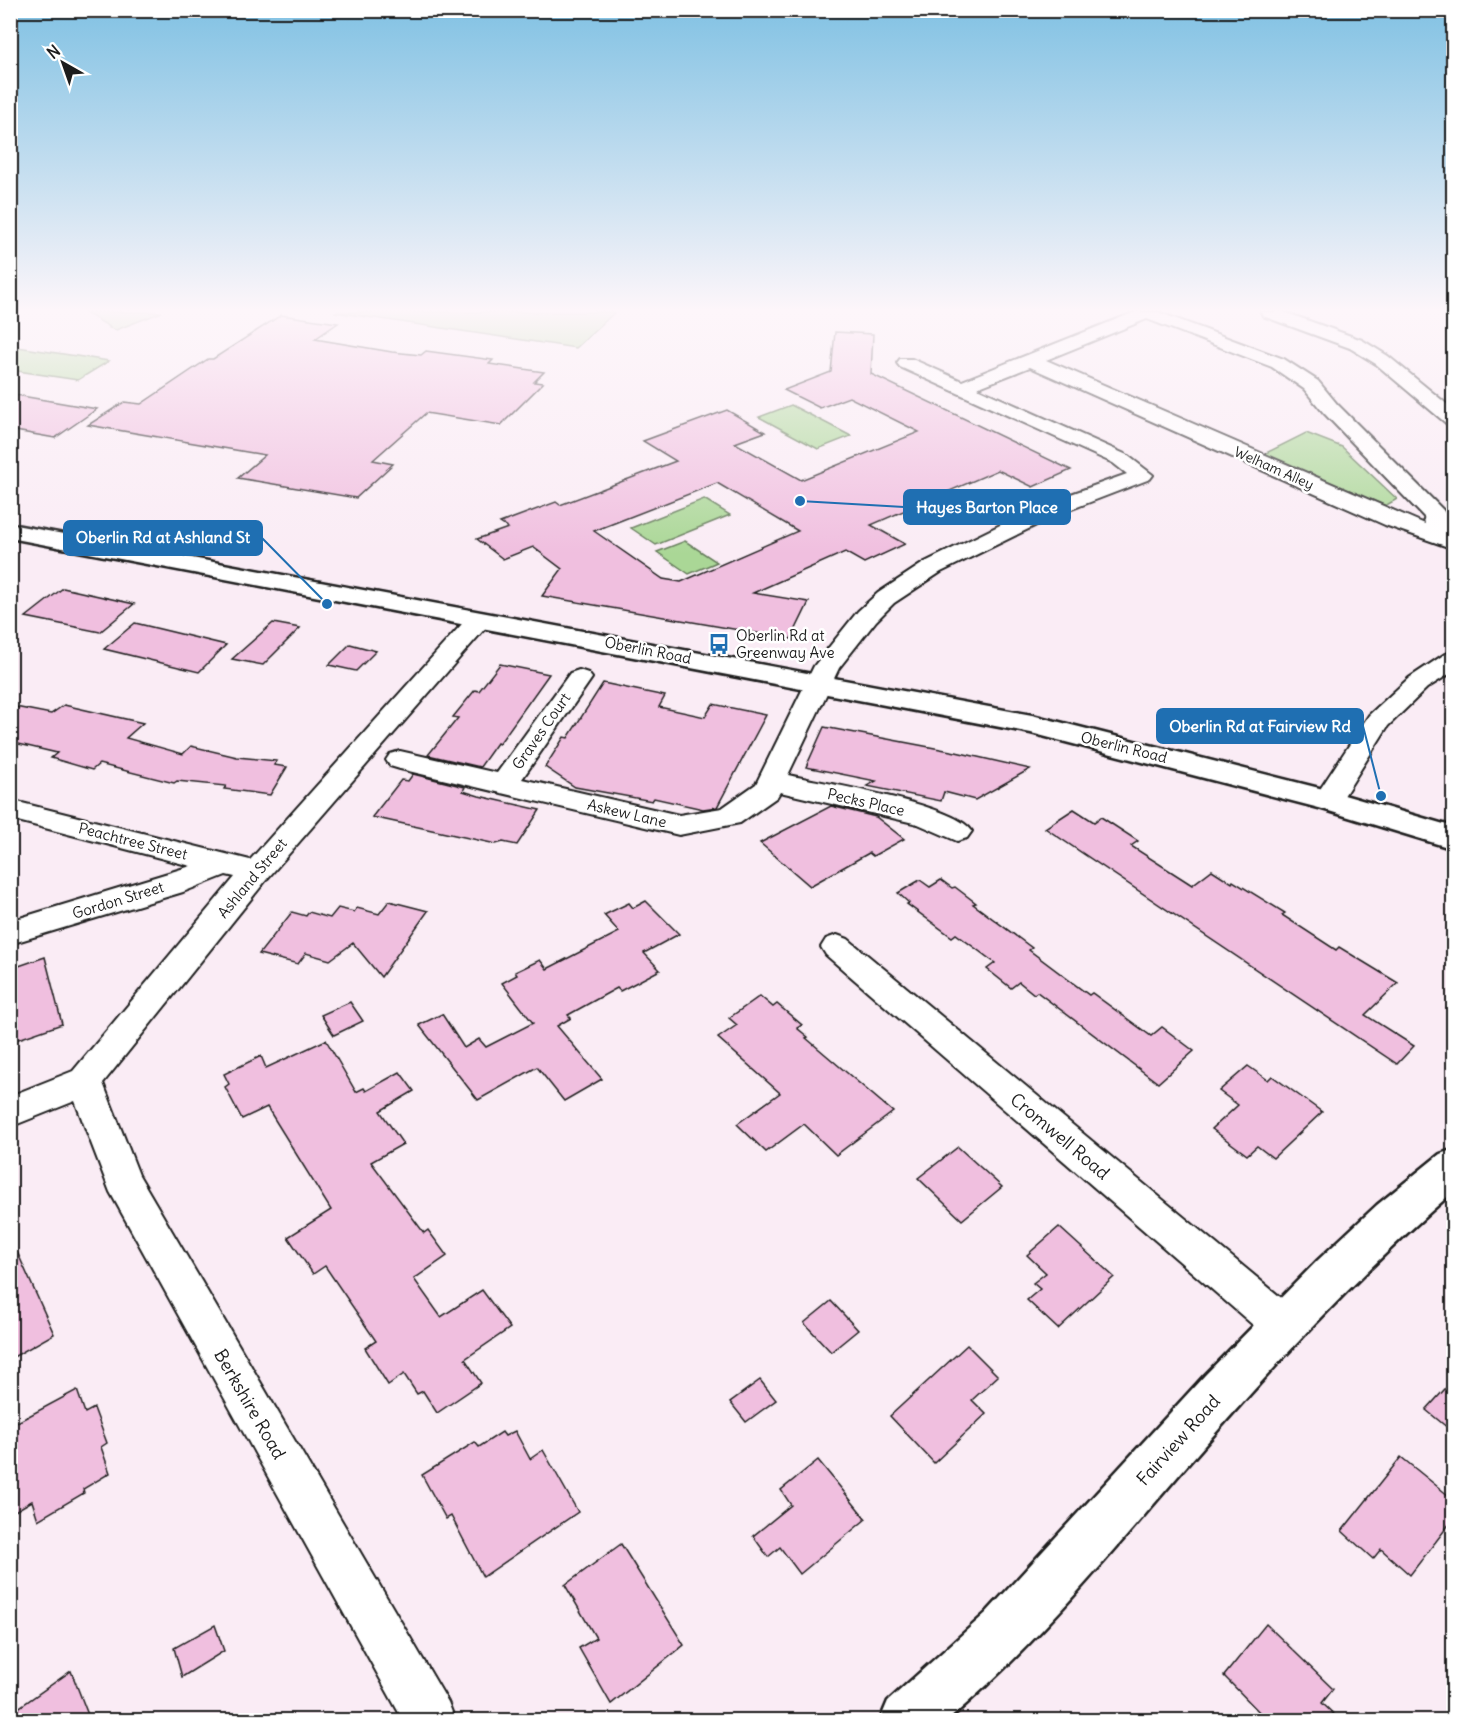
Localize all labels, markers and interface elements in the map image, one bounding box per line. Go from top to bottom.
north arrow [33,33,93,93]
text: N [43,40,64,63]
street label: Welham Alley [1231,442,1317,494]
callout: Hayes Barton Place [904,490,1070,524]
text: Hayes Barton Place [916,497,1058,518]
callout: Oberlin Rd at Ashland St [64,521,262,555]
text: Oberlin Rd at Ashland St [76,527,251,547]
place label: Oberlin Rd at Greenway Ave [736,626,835,662]
street label: Oberlin Road [603,632,693,668]
bus stop icon: Oberlin Rd at Greenway Ave [707,632,731,656]
street label: Graves Court [508,689,574,773]
callout: Oberlin Rd at Fairview Rd [1157,709,1363,743]
text: Oberlin Rd at Fairview Rd [1169,716,1351,736]
street label: Oberlin Road [1079,727,1169,767]
street label: Pecks Place [826,784,906,820]
street label: Askew Lane [585,795,669,831]
street label: Peachtree Street [77,818,189,864]
street label: Ashland Street [213,834,291,922]
street label: Gordon Street [70,877,166,923]
street label: Cromwell Road [1005,1088,1115,1185]
street label: Berkshire Road [209,1345,291,1464]
street label: Fairview Road [1131,1390,1225,1490]

